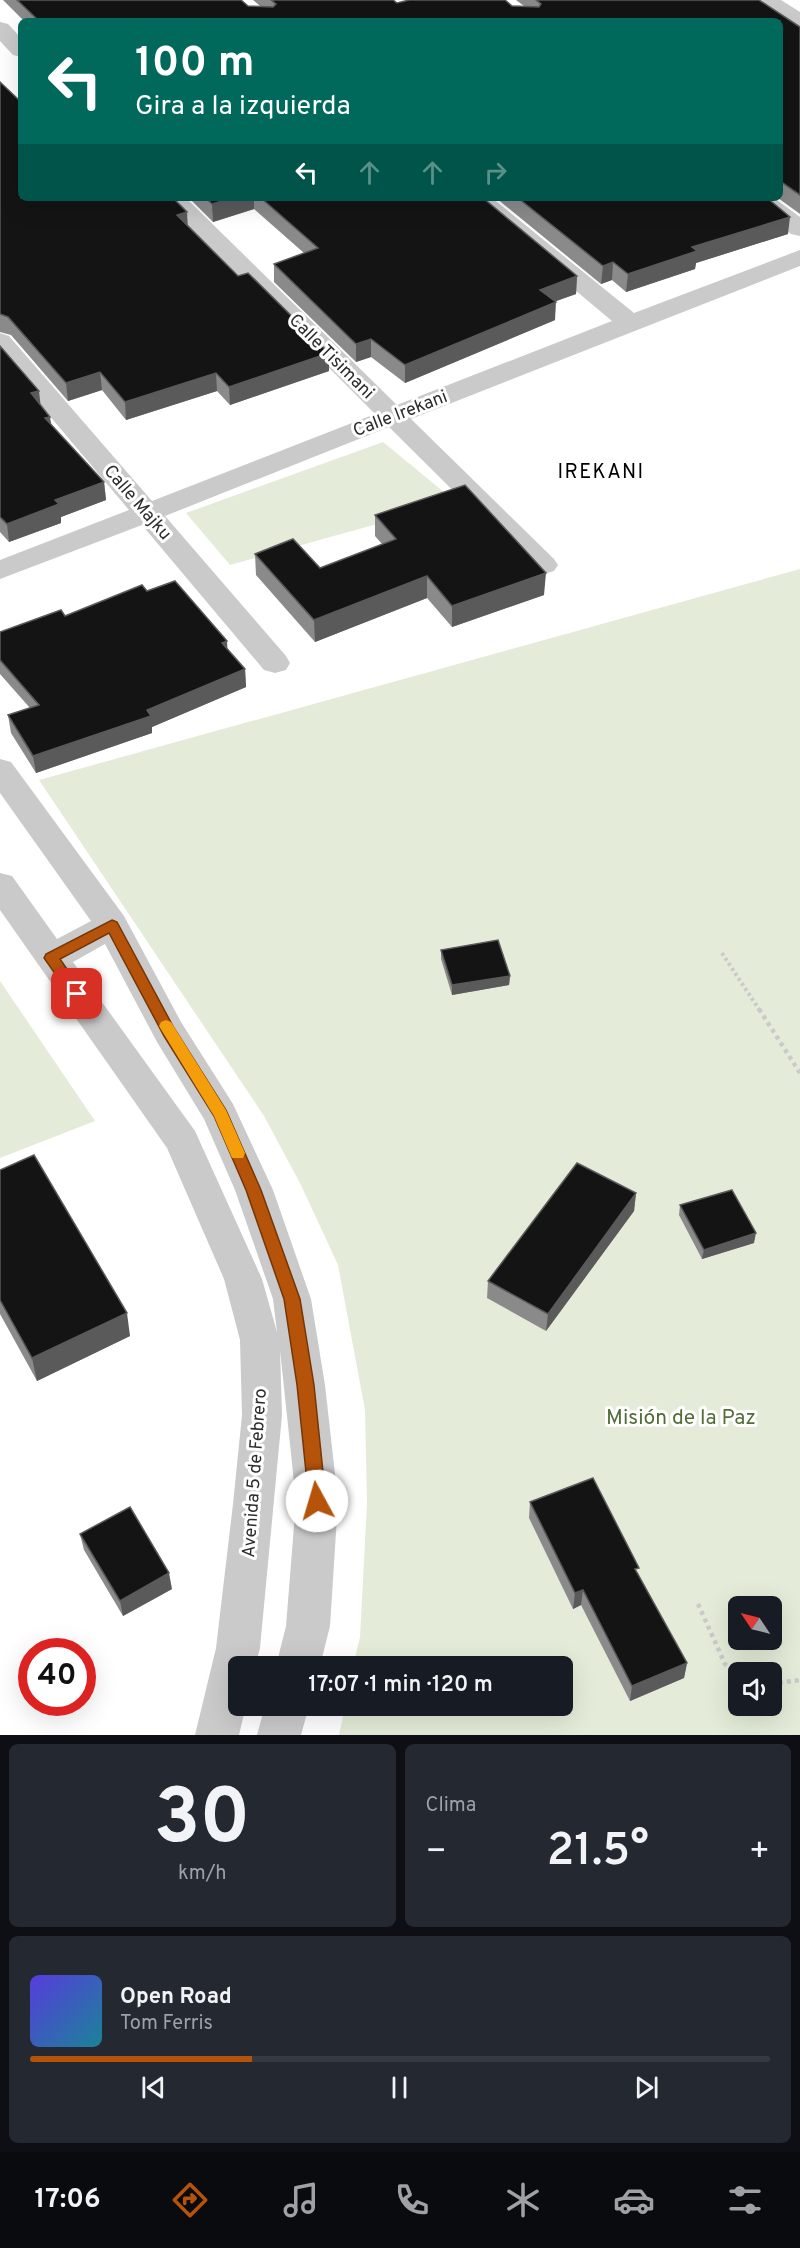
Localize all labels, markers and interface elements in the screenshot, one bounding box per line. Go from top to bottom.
text: 100 m [135,38,254,91]
icon: left [36,42,114,120]
text: Gira a la izquierda [135,90,351,124]
icon: left [290,156,323,189]
icon: ahead [353,156,386,189]
icon: ahead [416,156,449,189]
icon: right [479,156,512,189]
street label: Calle Tisimani [283,309,379,405]
street label: Calle Irekani [350,386,451,443]
district label: IREKANI [557,460,645,486]
street label: Calle Majku [98,461,176,545]
pin [51,968,102,1019]
icon: arrive [60,977,93,1010]
street label: Avenida 5 de Febrero [238,1388,273,1559]
park label: Misión de la Paz [606,1405,756,1432]
position arrow [285,1469,349,1533]
north arrow [728,1596,782,1650]
map controls [728,1596,782,1716]
speed limit sign: 40 [18,1638,96,1716]
button: sound [728,1662,782,1716]
text: 17:07 · 1 min · 120 m [308,1672,493,1699]
text: 30 [154,1772,251,1871]
text: Clima [426,1793,476,1819]
text: 21.5° [547,1824,649,1881]
text: − [426,1832,447,1874]
text: + [749,1832,770,1874]
text: km/h [178,1861,227,1887]
text: Open Road [120,1984,232,2011]
text: Tom Ferris [120,2011,213,2037]
icon: previous [137,2071,170,2104]
icon: pause [383,2071,416,2104]
icon: next [630,2071,663,2104]
icon: directions [169,2179,211,2221]
icon: music [280,2179,322,2221]
icon: phone [391,2179,433,2221]
icon: climate [502,2179,544,2221]
icon: car [613,2179,655,2221]
icon: filters [724,2179,766,2221]
text: 17:06 [34,2183,101,2217]

